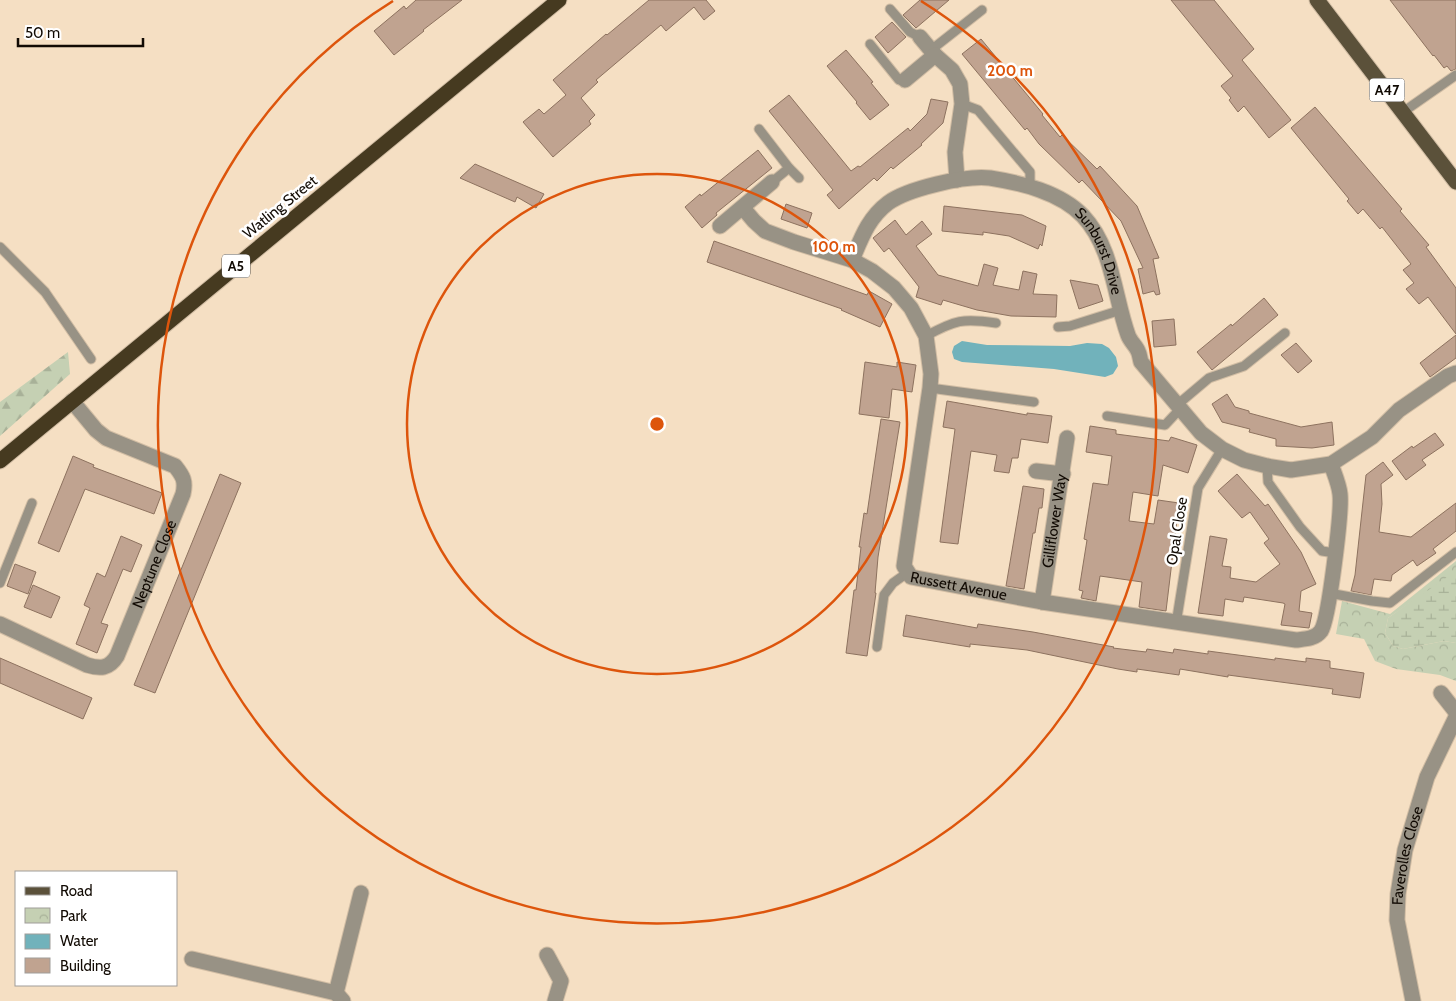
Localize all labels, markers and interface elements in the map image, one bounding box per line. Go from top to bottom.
scale bar [18,15,142,47]
text: 50 m [25,24,60,42]
text: 200 m [987,62,1033,80]
road number: A47 [1370,78,1404,102]
street label: Watling Street [239,172,321,242]
street label: Sunburst Drive [1071,204,1126,297]
text: 100 m [812,238,856,256]
road number: A5 [222,255,250,278]
centre of rings [648,415,666,433]
street label: Gilliflower Way [1038,472,1070,569]
street label: Opal Close [1163,495,1191,566]
street label: Neptune Close [128,517,181,611]
street label: Russett Avenue [909,568,1009,604]
street label: Faverolles Close [1389,804,1427,905]
legend [15,871,178,986]
text: Road [60,882,93,900]
text: Park [60,907,87,925]
text: Water [60,932,98,950]
text: Building [60,957,111,975]

